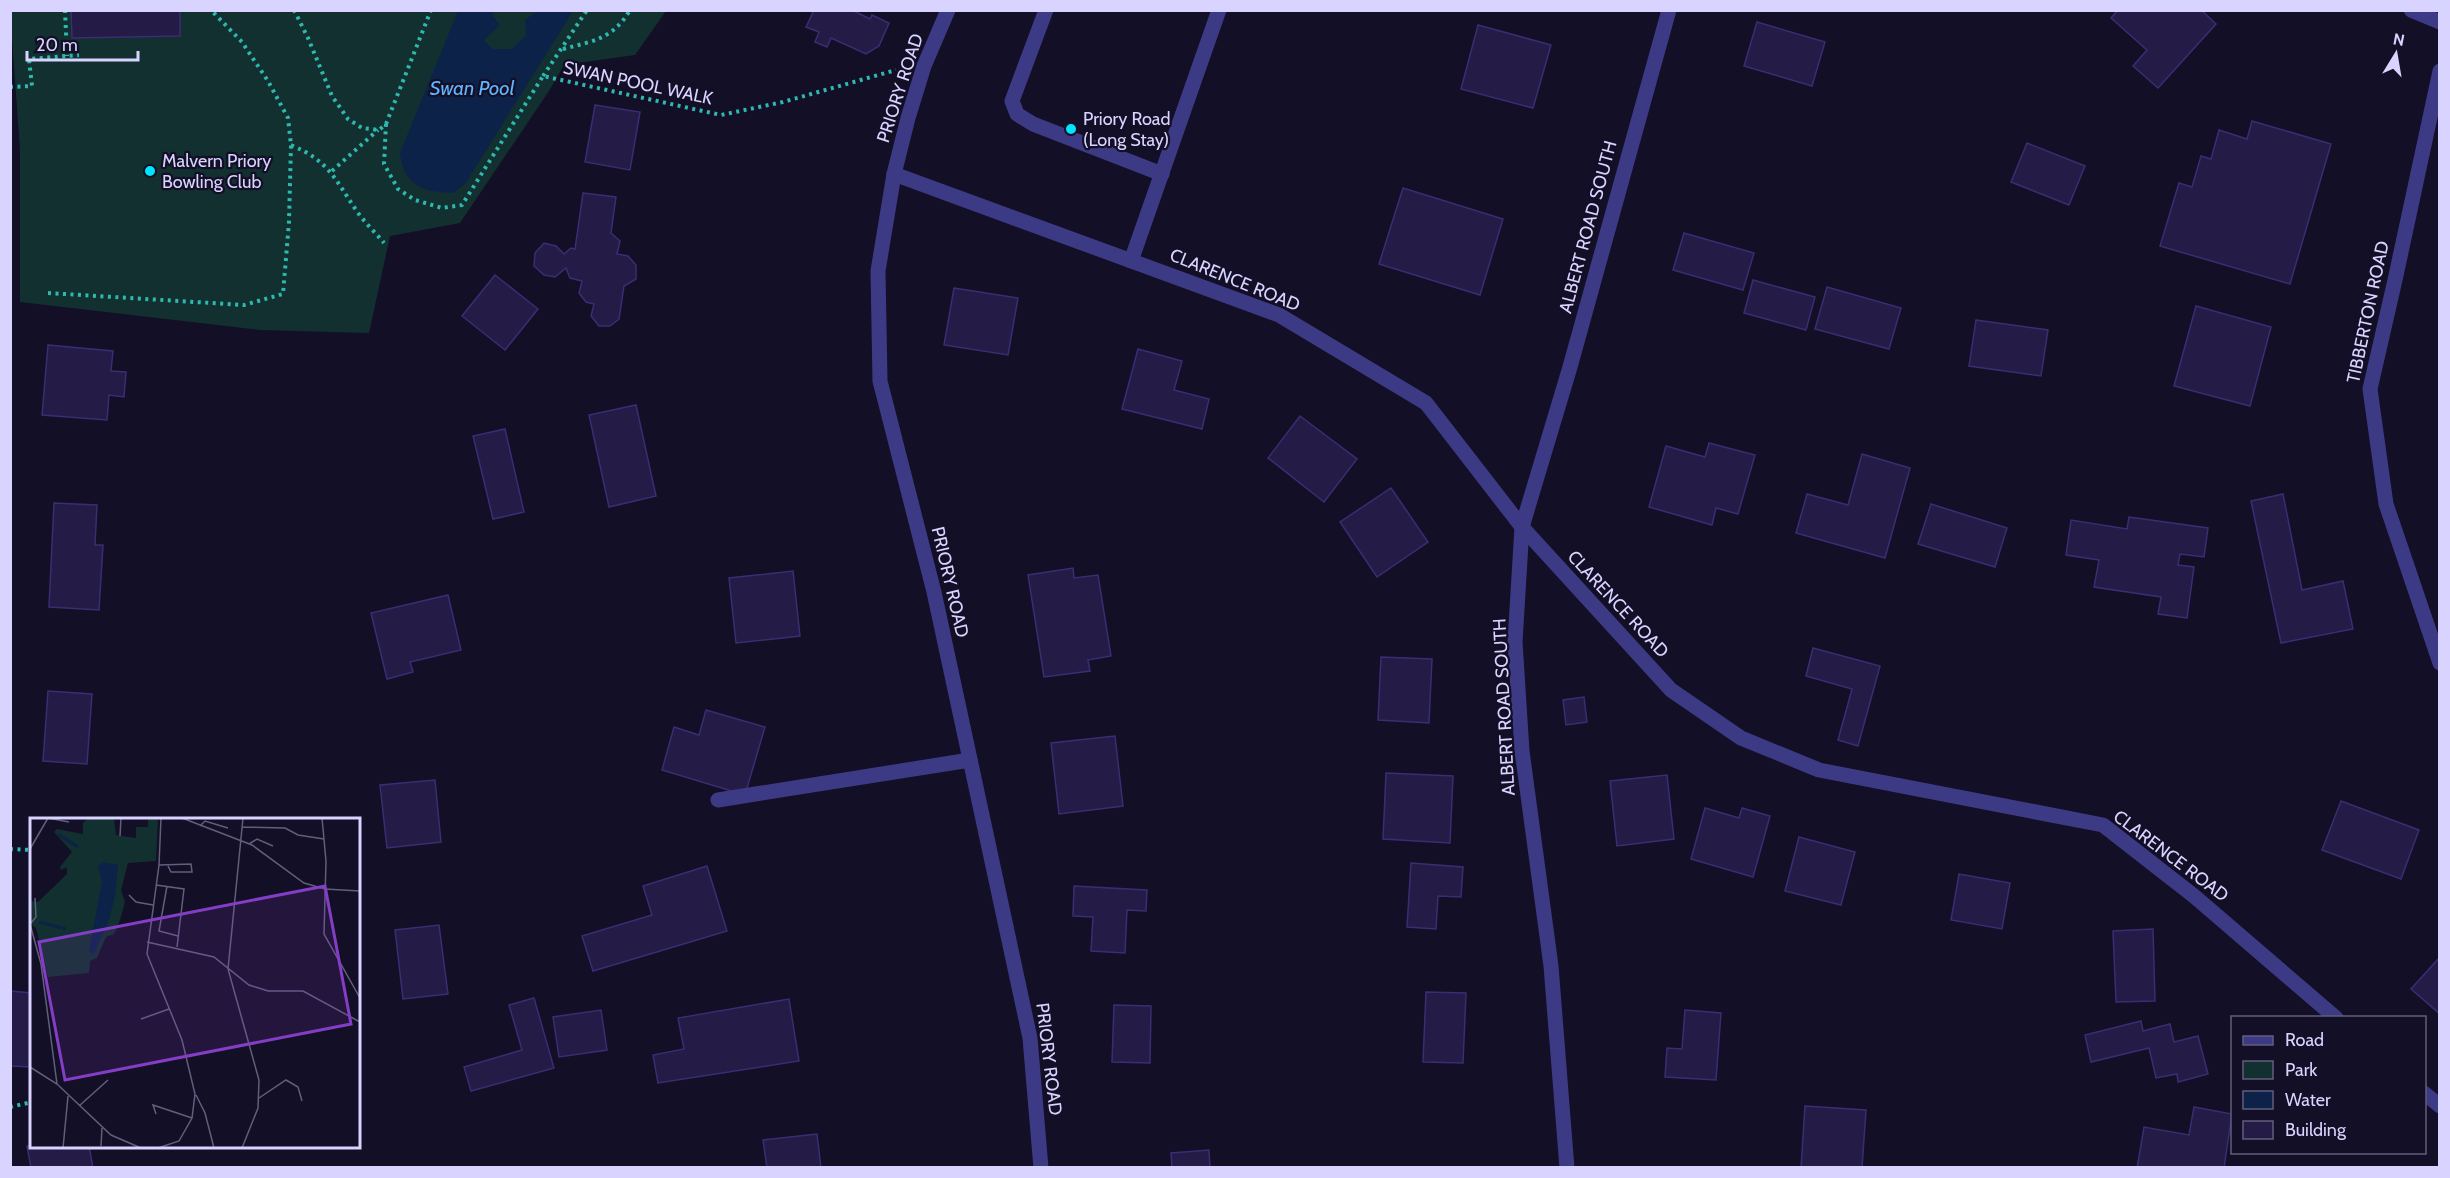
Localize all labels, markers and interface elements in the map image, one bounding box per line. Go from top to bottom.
scale bar [27,24,138,62]
north arrow [2366,24,2426,84]
text: N [2391,29,2406,50]
street label: PRIORY ROAD [872,31,928,145]
text: 20 m [36,34,78,56]
street label: SWAN POOL WALK [561,56,716,110]
water label: Swan Pool [430,76,515,100]
place label: Priory Road (Long Stay) [1083,108,1170,151]
marker: Priory Road (Long Stay) [1064,122,1078,136]
street label: ALBERT ROAD SOUTH [1554,138,1622,316]
place label: Malvern Priory Bowling Club [162,150,271,193]
marker: Malvern Priory Bowling Club [143,164,157,178]
street label: TIBBERTON ROAD [2342,239,2394,385]
street label: CLARENCE ROAD [1167,244,1303,316]
street label: PRIORY ROAD [927,524,973,640]
street label: CLARENCE ROAD [1563,546,1673,662]
street label: ALBERT ROAD SOUTH [1488,618,1520,796]
street label: CLARENCE ROAD [2109,806,2233,906]
inset map [30,818,360,1148]
street label: PRIORY ROAD [1031,1001,1067,1117]
legend [2231,1016,2426,1154]
text: Road [2285,1029,2324,1051]
text: Park [2285,1059,2318,1081]
text: Water [2285,1089,2331,1111]
text: Building [2285,1119,2347,1141]

